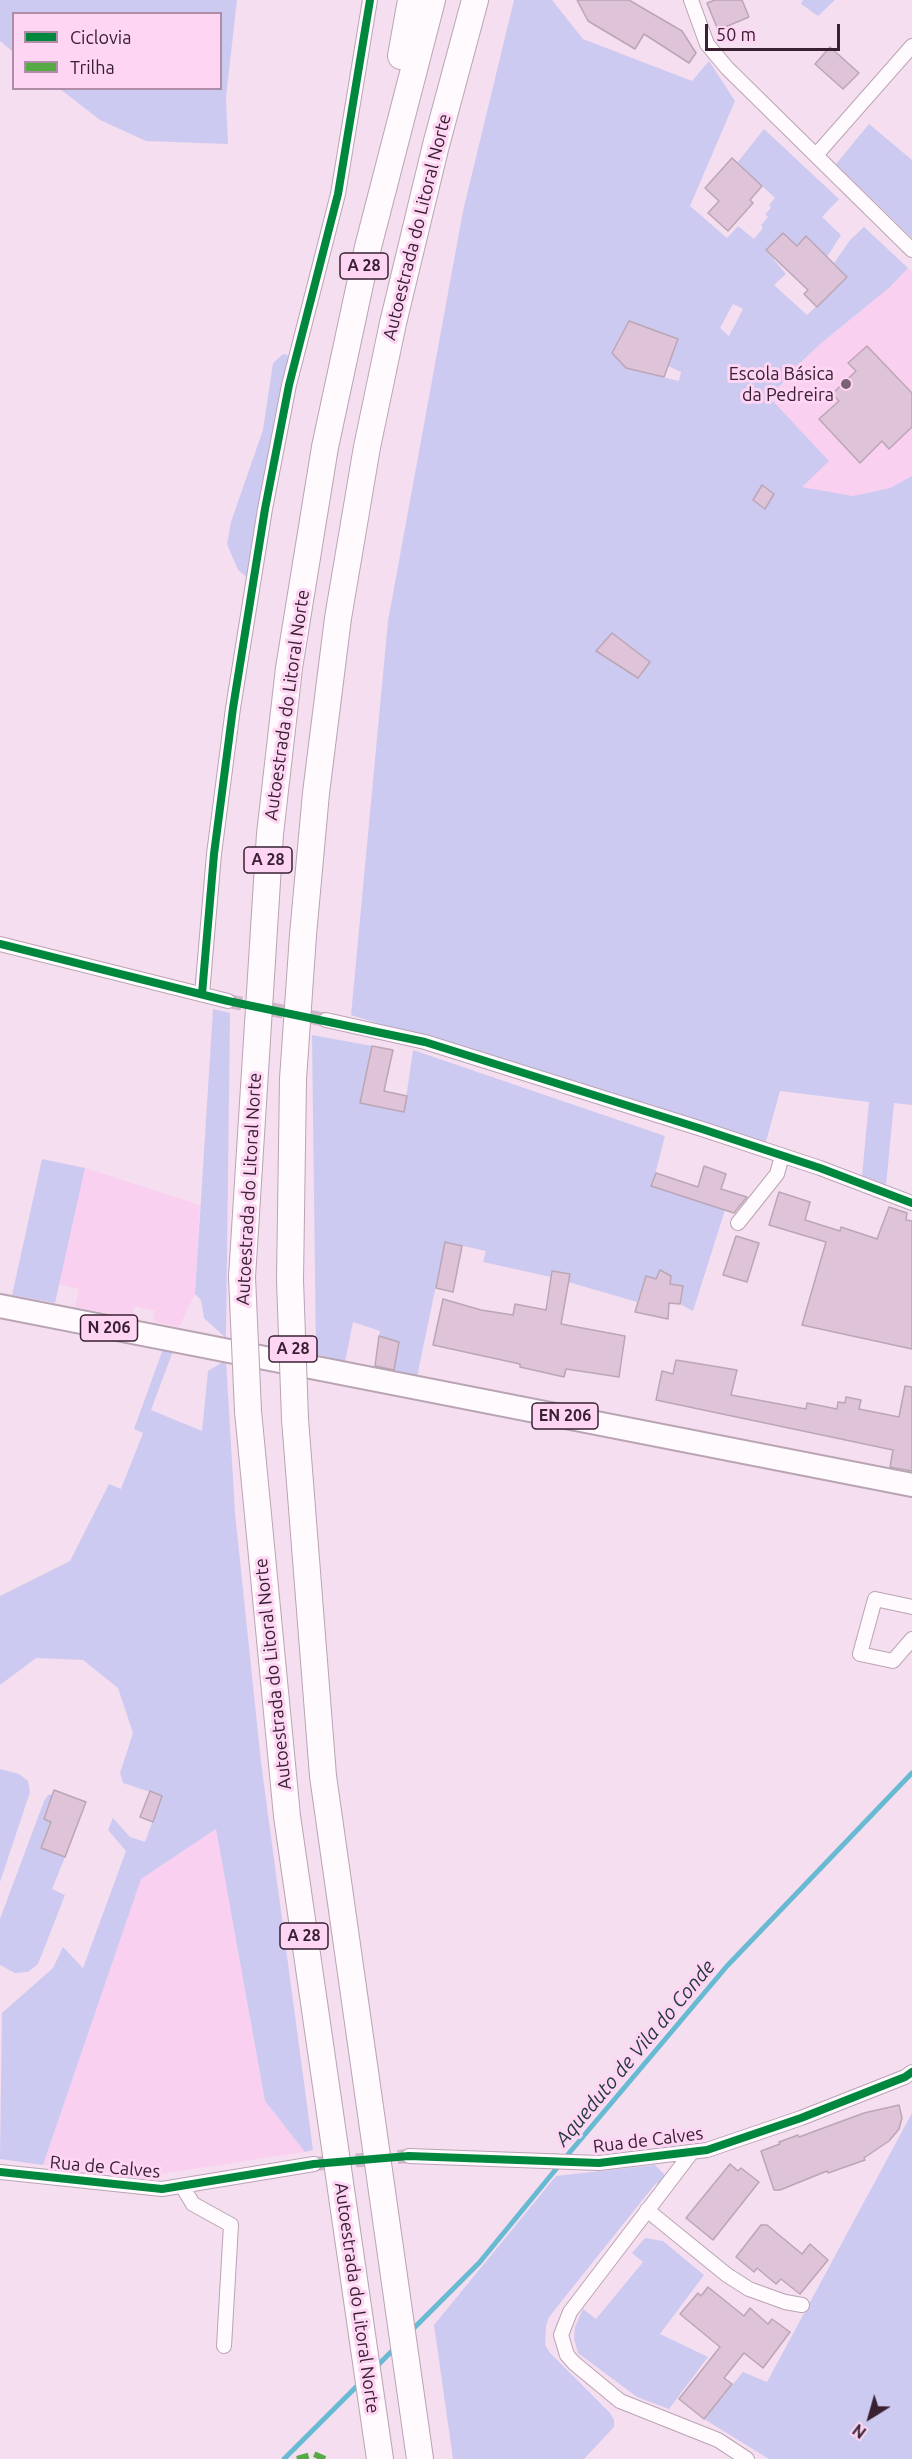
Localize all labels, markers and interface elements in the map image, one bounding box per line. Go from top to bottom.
legend [12,12,222,90]
scale bar [708,12,843,50]
text: 50 m [716,24,756,44]
text: Ciclovia [70,27,131,47]
text: Trilha [70,57,115,77]
street label: Autoestrada do Litoral Norte [378,112,456,342]
road number: A 28 [340,253,388,279]
place label: Escola Básica da Pedreira [729,363,834,406]
marker: Escola Básica da Pedreira [839,377,853,391]
street label: Autoestrada do Litoral Norte [260,588,314,822]
road number: A 28 [244,847,292,873]
street label: Autoestrada do Litoral Norte [232,1072,266,1306]
road number: N 206 [80,1315,138,1341]
road number: A 28 [269,1336,317,1362]
road number: EN 206 [532,1403,598,1429]
street label: Autoestrada do Litoral Norte [250,1557,296,1791]
road number: A 28 [280,1923,328,1949]
water label: Aqueduto de Vila do Conde [550,1955,720,2151]
street label: Rua de Calves [592,2123,704,2157]
street label: Rua de Calves [49,2151,161,2183]
street label: Autoestrada do Litoral Norte [330,2181,384,2415]
north arrow [840,2387,900,2447]
text: N [849,2421,869,2442]

